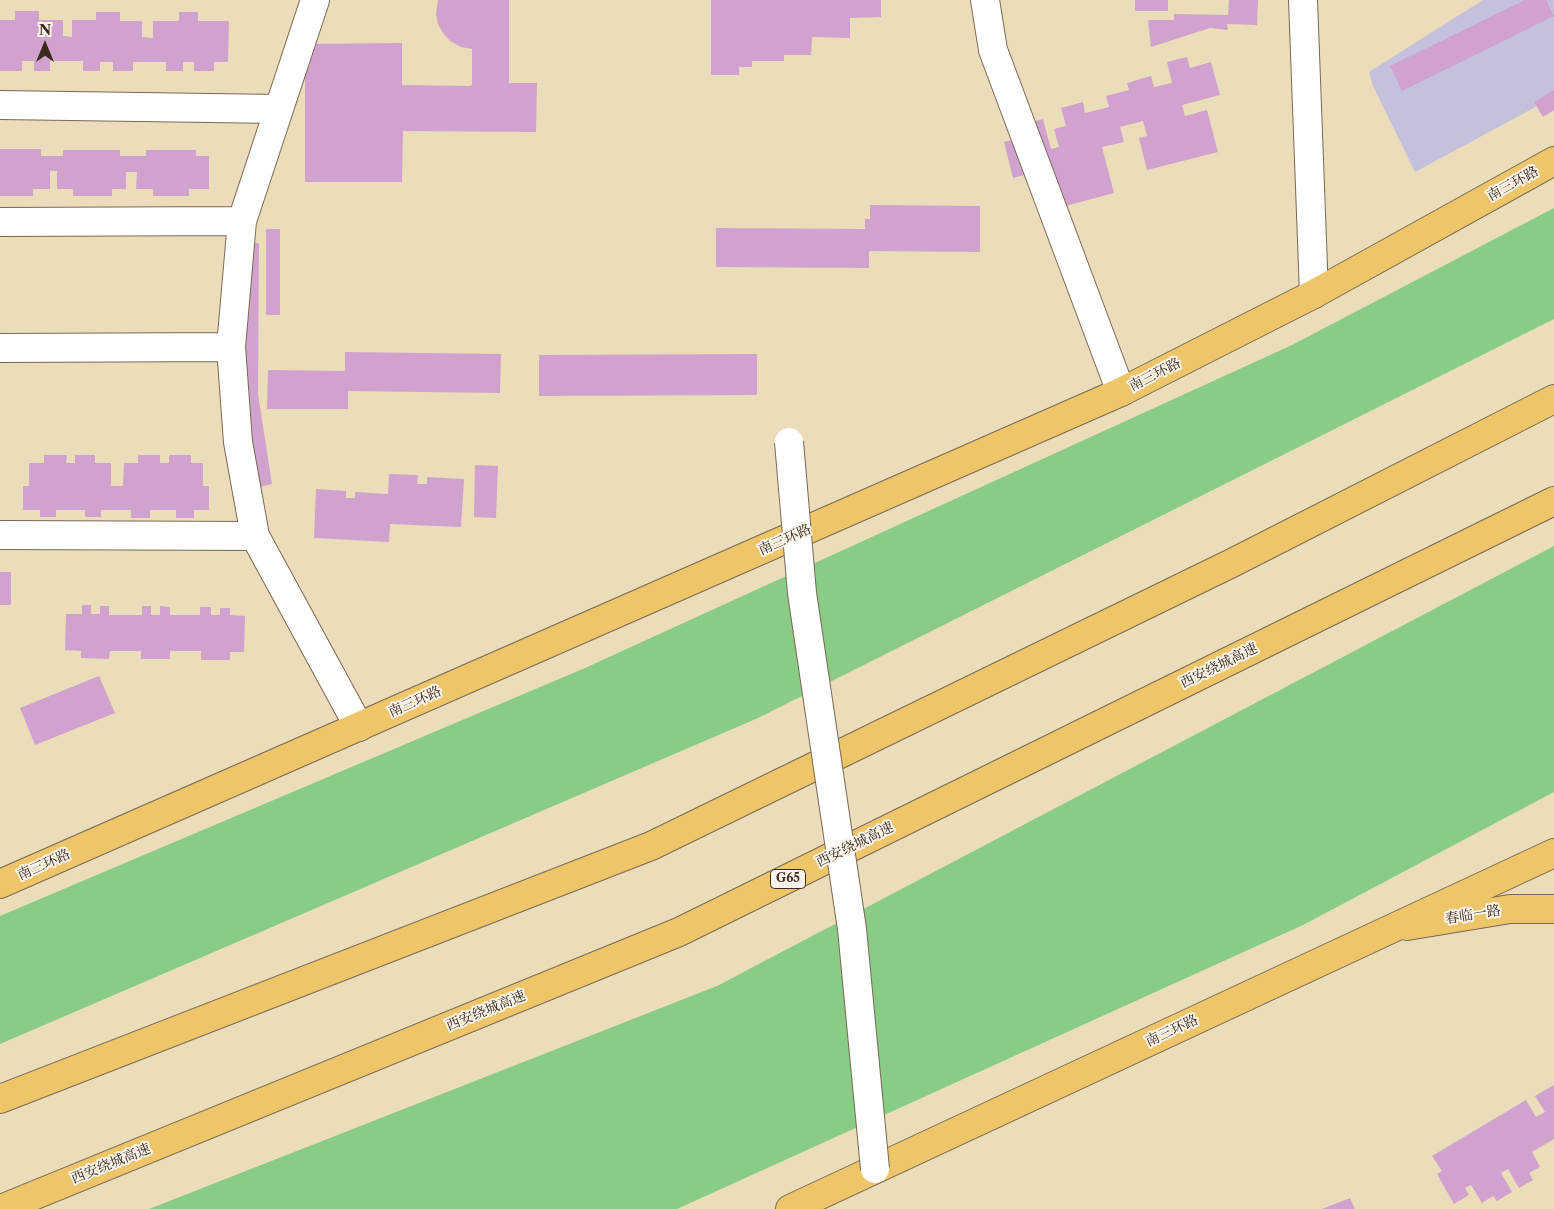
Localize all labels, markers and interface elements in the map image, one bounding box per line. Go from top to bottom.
north arrow [20,20,70,70]
text: N [39,21,51,39]
street label: 南三环路 [1484,163,1542,205]
street label: 南三环路 [1126,355,1184,395]
street label: 南三环路 [756,521,814,559]
street label: 西安绕城高速 [1178,640,1260,692]
street label: 南三环路 [386,683,444,721]
street label: 西安绕城高速 [814,819,896,871]
street label: 南三环路 [15,846,73,884]
road number: G65 [770,870,806,889]
street label: 春临一路 [1444,902,1502,928]
street label: 西安绕城高速 [444,987,528,1035]
street label: 南三环路 [1143,1012,1201,1050]
street label: 西安绕城高速 [69,1140,153,1188]

